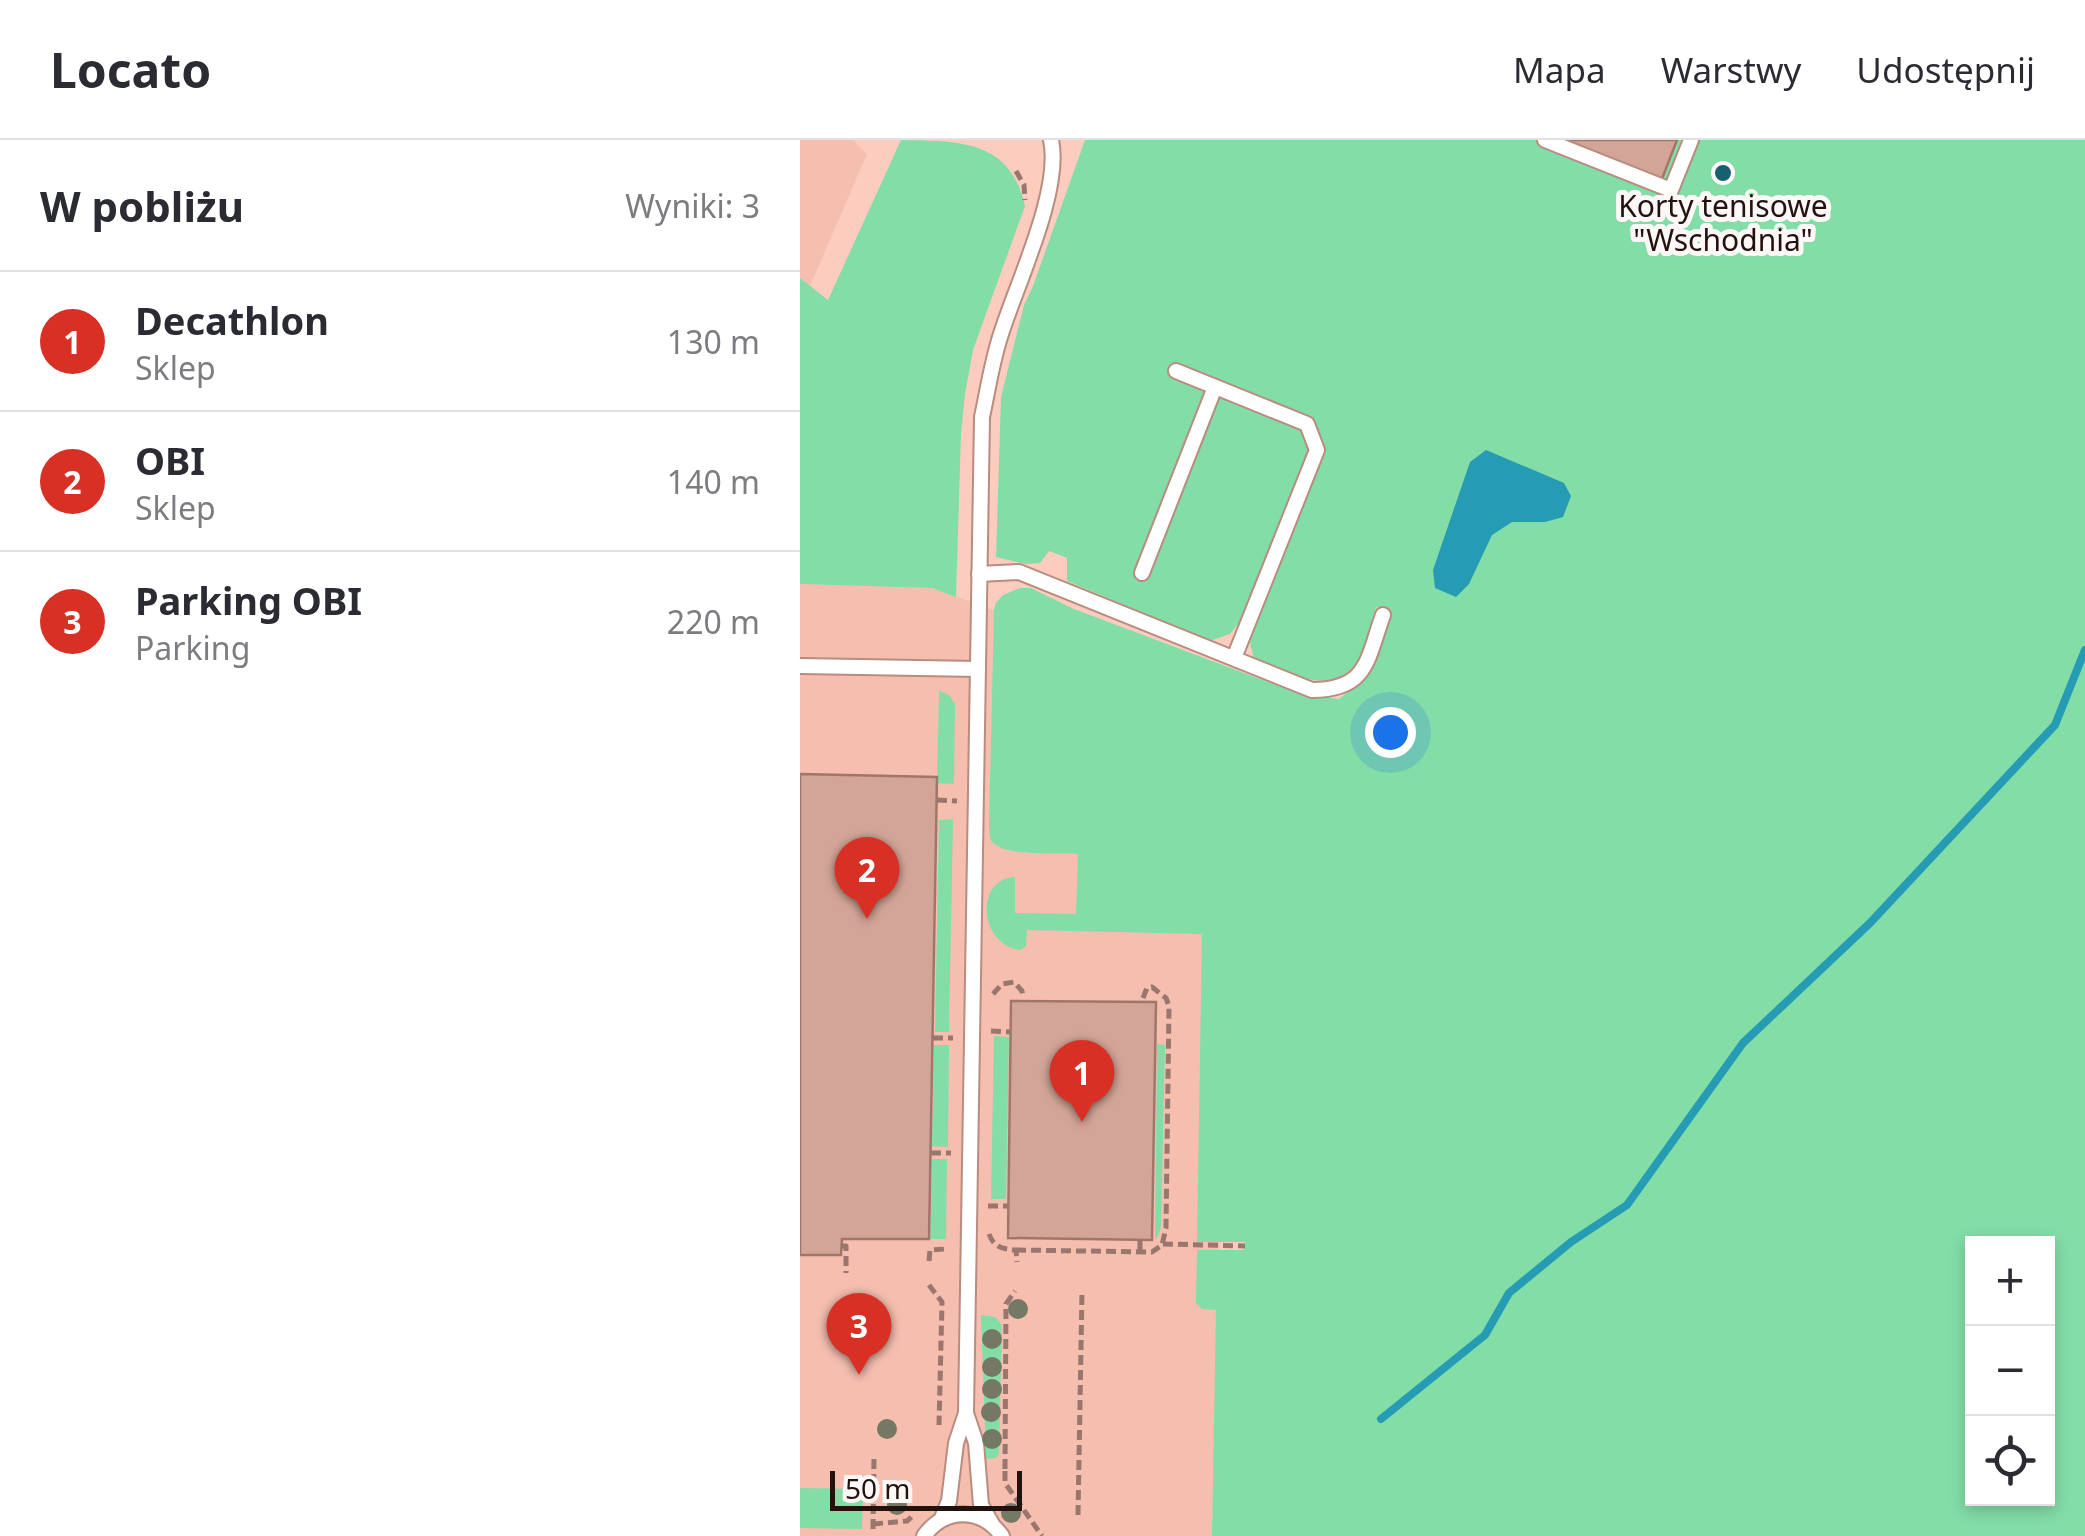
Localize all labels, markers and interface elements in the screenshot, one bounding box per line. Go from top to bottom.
text: Locato [50,37,211,102]
text: Mapa [1513,46,1606,93]
text: Warstwy [1661,46,1801,93]
text: Udostępnij [1856,46,2035,93]
marker: Korty tenisowe "Wschodnia" [1712,162,1734,184]
text: W pobliżu [40,177,244,234]
text: Wyniki: 3 [625,184,760,227]
place label: Korty tenisowe "Wschodnia" [1618,185,1828,260]
text: Decathlon [135,294,329,346]
text: 1 [63,320,82,363]
text: 130 m [667,320,760,363]
text: Sklep [135,346,216,389]
text: OBI [135,434,205,486]
text: 2 [63,460,82,503]
text: 140 m [667,460,760,503]
text: Sklep [135,486,216,529]
text: Parking OBI [135,574,362,626]
text: 3 [63,600,82,643]
text: 220 m [667,600,760,643]
text: Parking [135,626,250,669]
your location [1365,707,1416,758]
pin: 2 [834,836,900,919]
pin: 1 [1050,1040,1114,1122]
map controls [1965,1236,2055,1506]
button: + [1965,1236,2055,1326]
pin: 3 [827,1292,892,1375]
button: − [1965,1326,2055,1416]
button: locate [1965,1416,2055,1506]
scale bar [830,1466,1022,1510]
text: 50 m [845,1469,911,1507]

